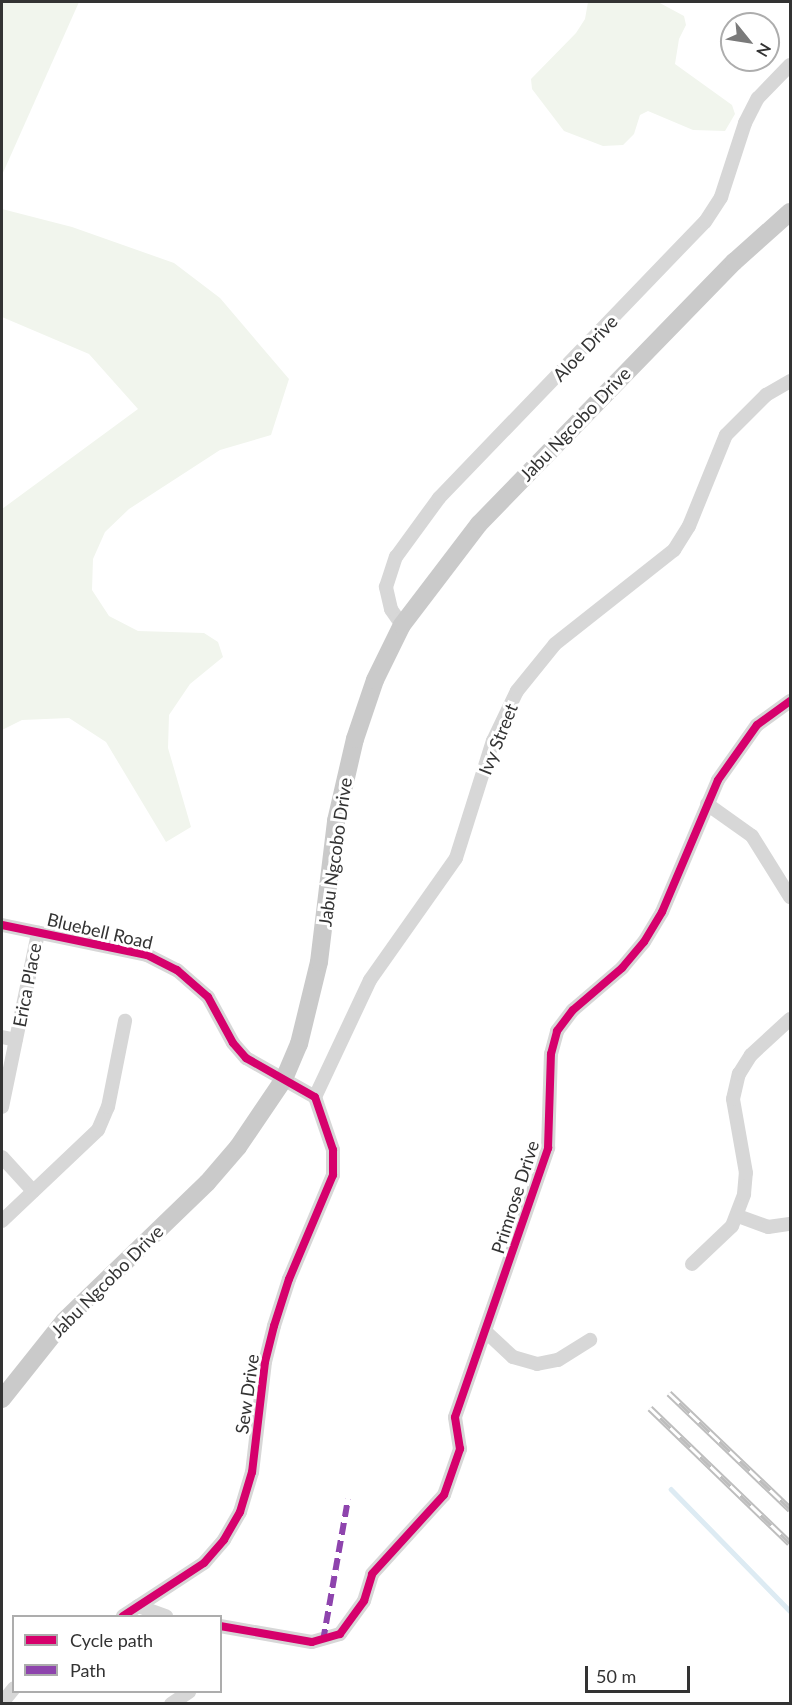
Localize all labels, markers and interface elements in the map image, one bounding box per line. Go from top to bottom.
north arrow [720,12,780,72]
text: N [753,40,776,60]
street label: Aloe Drive [548,310,622,386]
street label: Jabu Ngcobo Drive [515,363,635,485]
street label: Ivy Street [474,700,522,778]
street label: Jabu Ngcobo Drive [314,776,356,928]
street label: Bluebell Road [45,908,155,954]
street label: Erica Place [8,941,46,1029]
street label: Primrose Drive [487,1138,543,1256]
street label: Jabu Ngcobo Drive [46,1220,168,1342]
street label: Sew Drive [231,1352,263,1436]
legend [12,1615,222,1693]
text: Cycle path [70,1629,153,1651]
scale bar [588,1654,693,1692]
text: Path [70,1659,106,1681]
text: 50 m [596,1665,636,1687]

